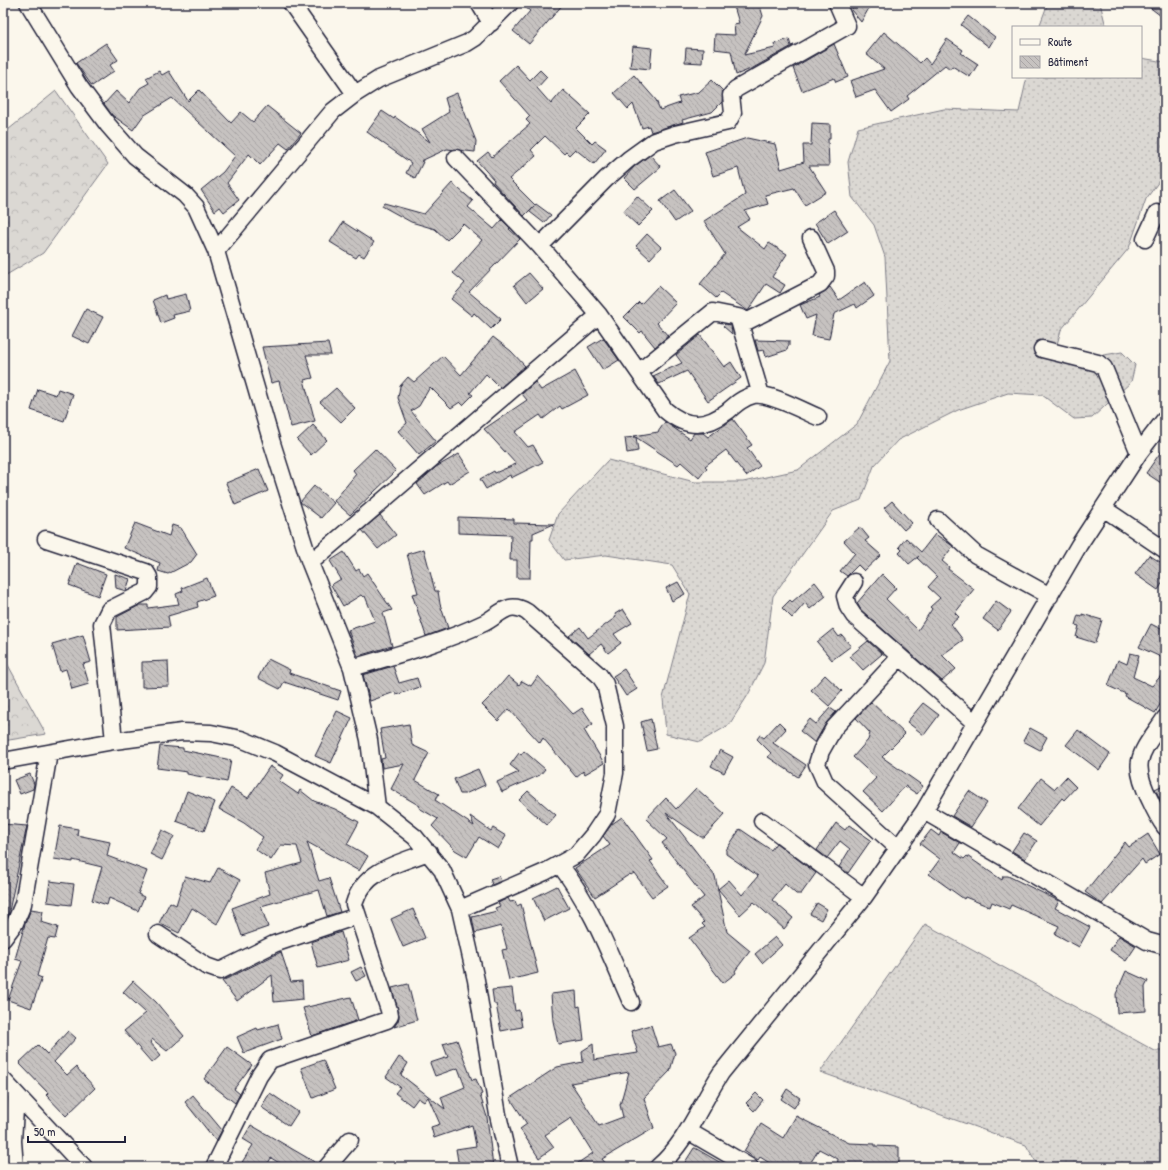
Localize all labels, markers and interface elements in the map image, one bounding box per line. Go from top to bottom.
legend [1012,26,1142,78]
text: Route [1048,33,1072,50]
text: Bâtiment [1048,53,1089,70]
scale bar [28,1118,125,1144]
text: 50 m [34,1123,55,1140]

